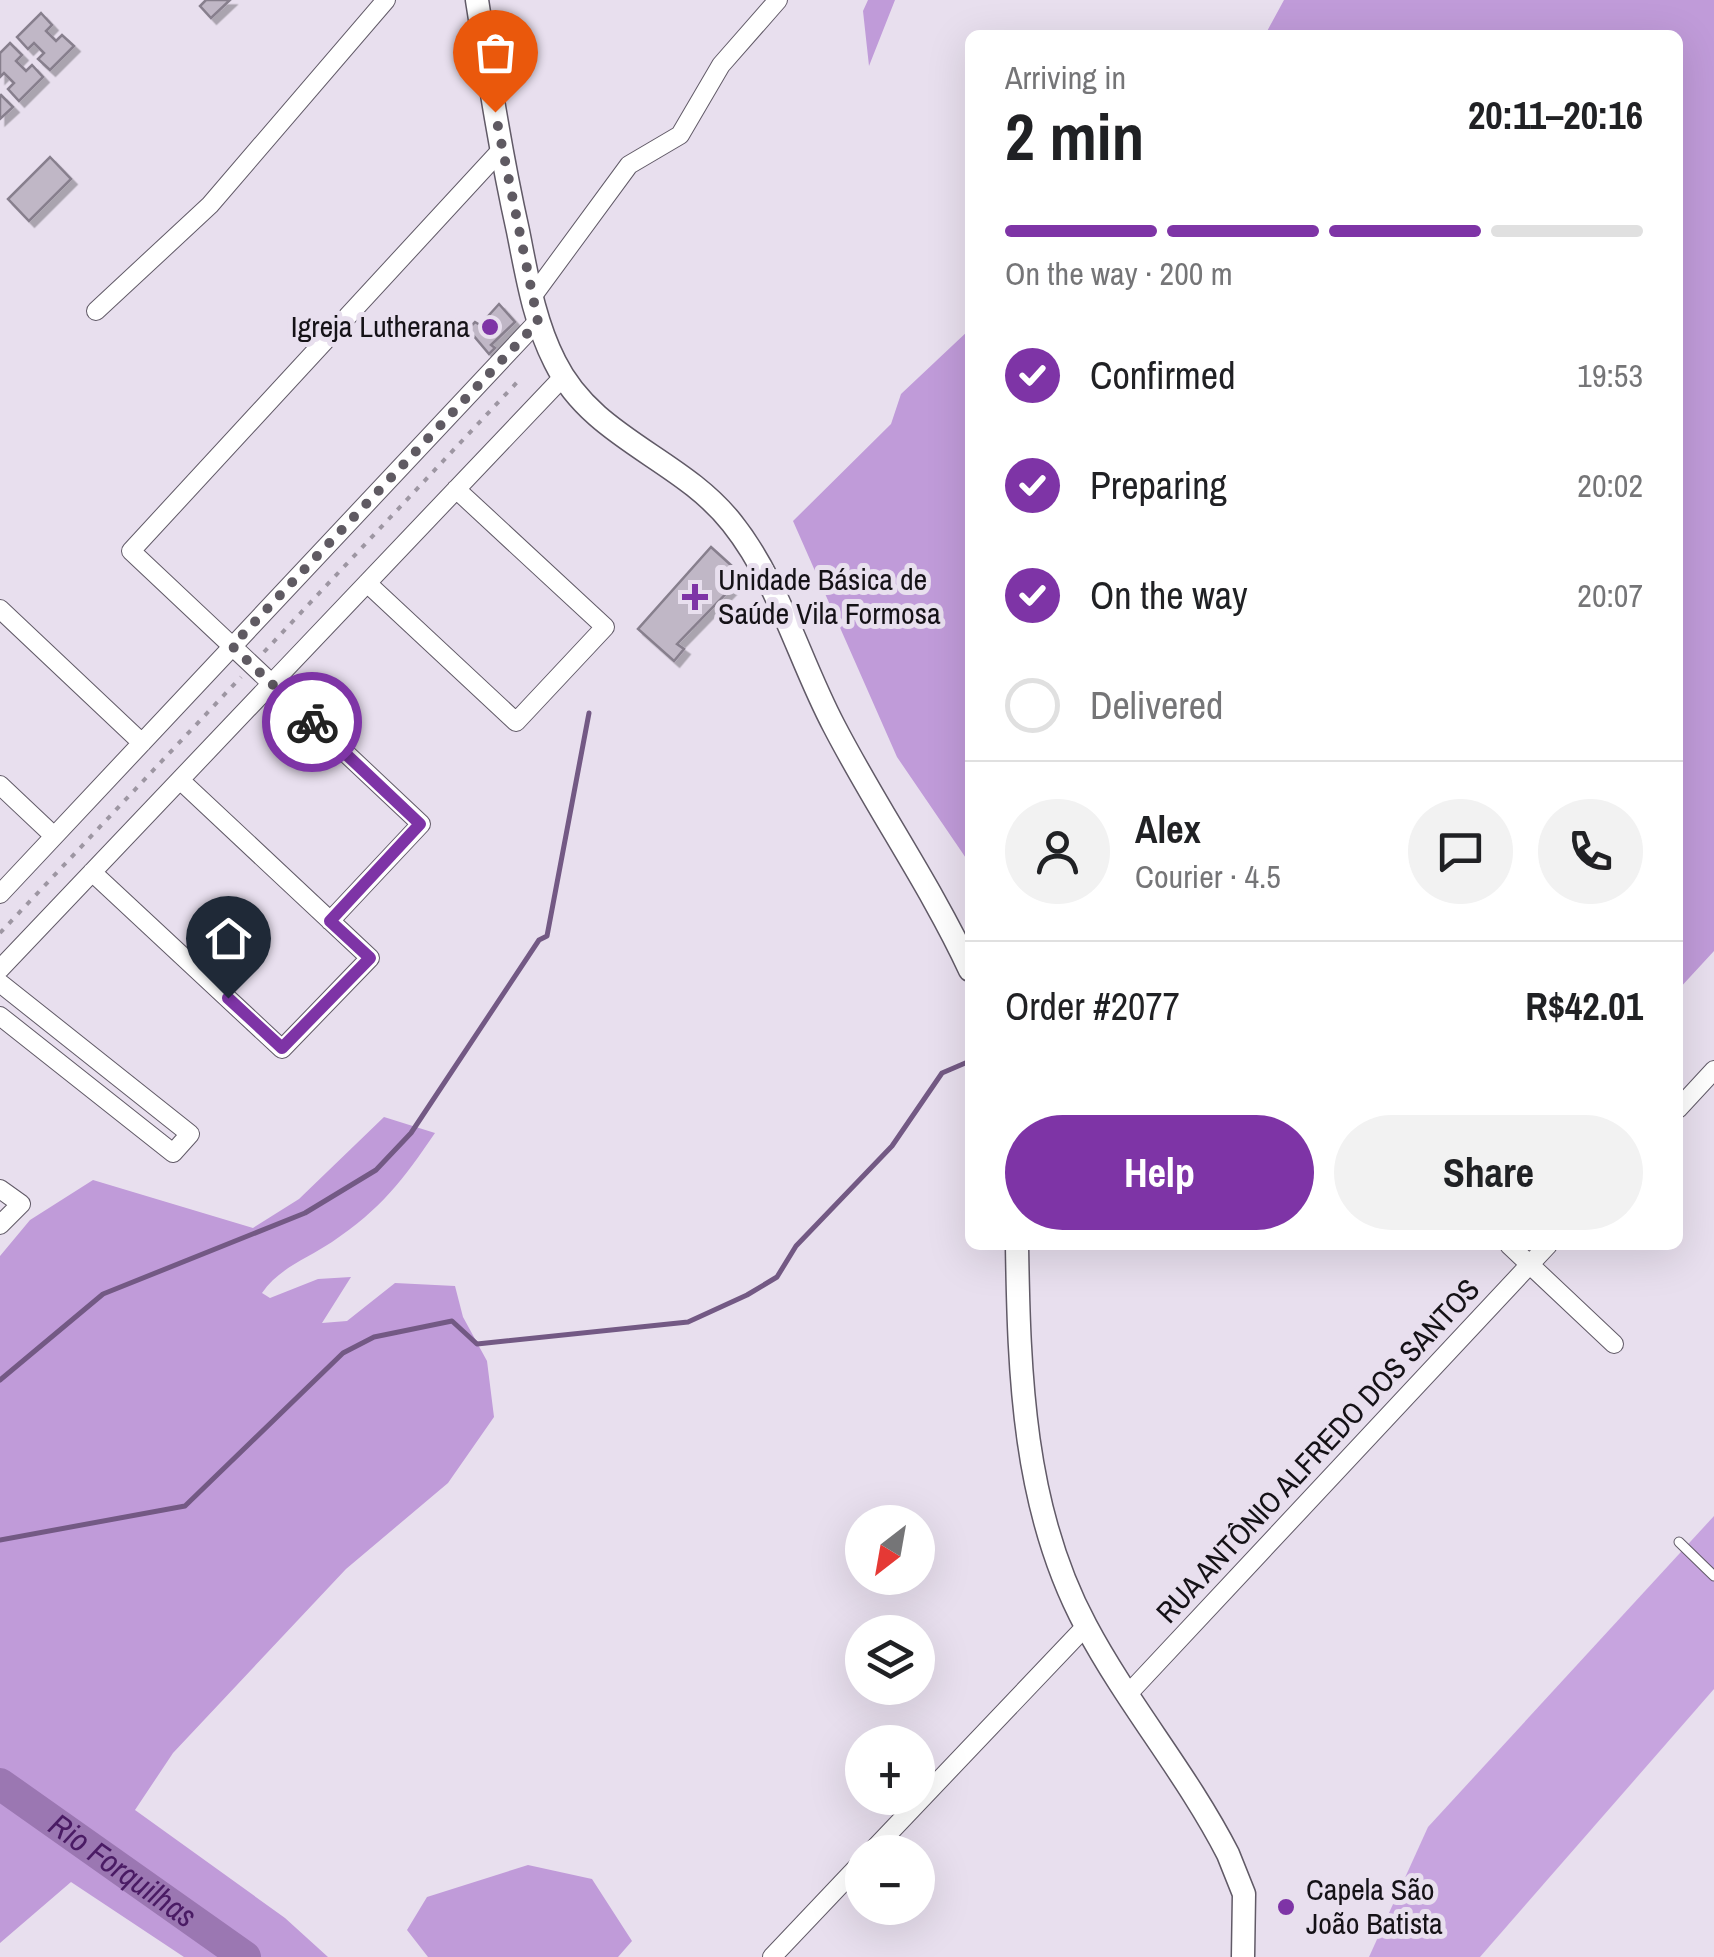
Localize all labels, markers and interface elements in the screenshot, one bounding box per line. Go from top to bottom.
pin [453,10,538,113]
icon: bag [468,25,523,80]
text: Arriving in [1005,56,1126,99]
text: 20:11–20:16 [1468,90,1643,141]
text: 2 min [1005,93,1144,180]
text: On the way · 200 m [1005,252,1233,295]
place label: Igreja Lutherana [291,306,470,346]
marker: Igreja Lutherana [479,316,501,338]
icon: check [1005,348,1060,403]
text: Confirmed [1090,350,1235,401]
text: 19:53 [1577,354,1643,397]
icon: check [1005,458,1060,513]
text: Preparing [1090,460,1227,511]
text: 20:02 [1577,464,1643,507]
place label: Unidade Básica de Saúde Vila Formosa [718,559,941,633]
icon: check [1005,568,1060,623]
text: On the way [1090,570,1248,621]
text: 20:07 [1577,574,1643,617]
marker: Unidade Básica de Saúde Vila Formosa [682,584,708,610]
courier [262,672,362,772]
text: Delivered [1090,680,1223,731]
icon: bike [285,695,340,750]
button: person [1005,799,1110,904]
button: chat [1408,799,1513,904]
button: phone [1538,799,1643,904]
text: Alex [1135,804,1201,855]
text: Courier · 4.5 [1135,855,1281,898]
pin [186,896,271,999]
icon: home [201,911,256,966]
text: Order #2077 [1005,981,1180,1032]
text: R$42.01 [1525,981,1643,1032]
button: Help [1005,1115,1314,1230]
button: Share [1334,1115,1643,1230]
street label: RUA ANTÔNIO ALFREDO DOS SANTOS [1147,1270,1488,1631]
north arrow [845,1505,935,1595]
map controls [845,1505,935,1925]
button: layers [845,1615,935,1705]
button: + [845,1725,935,1815]
water label: Rio Forquilhas [40,1803,205,1937]
button: − [845,1835,935,1925]
place label: Capela São João Batista [1306,1869,1443,1943]
marker: Capela São João Batista [1275,1896,1297,1918]

